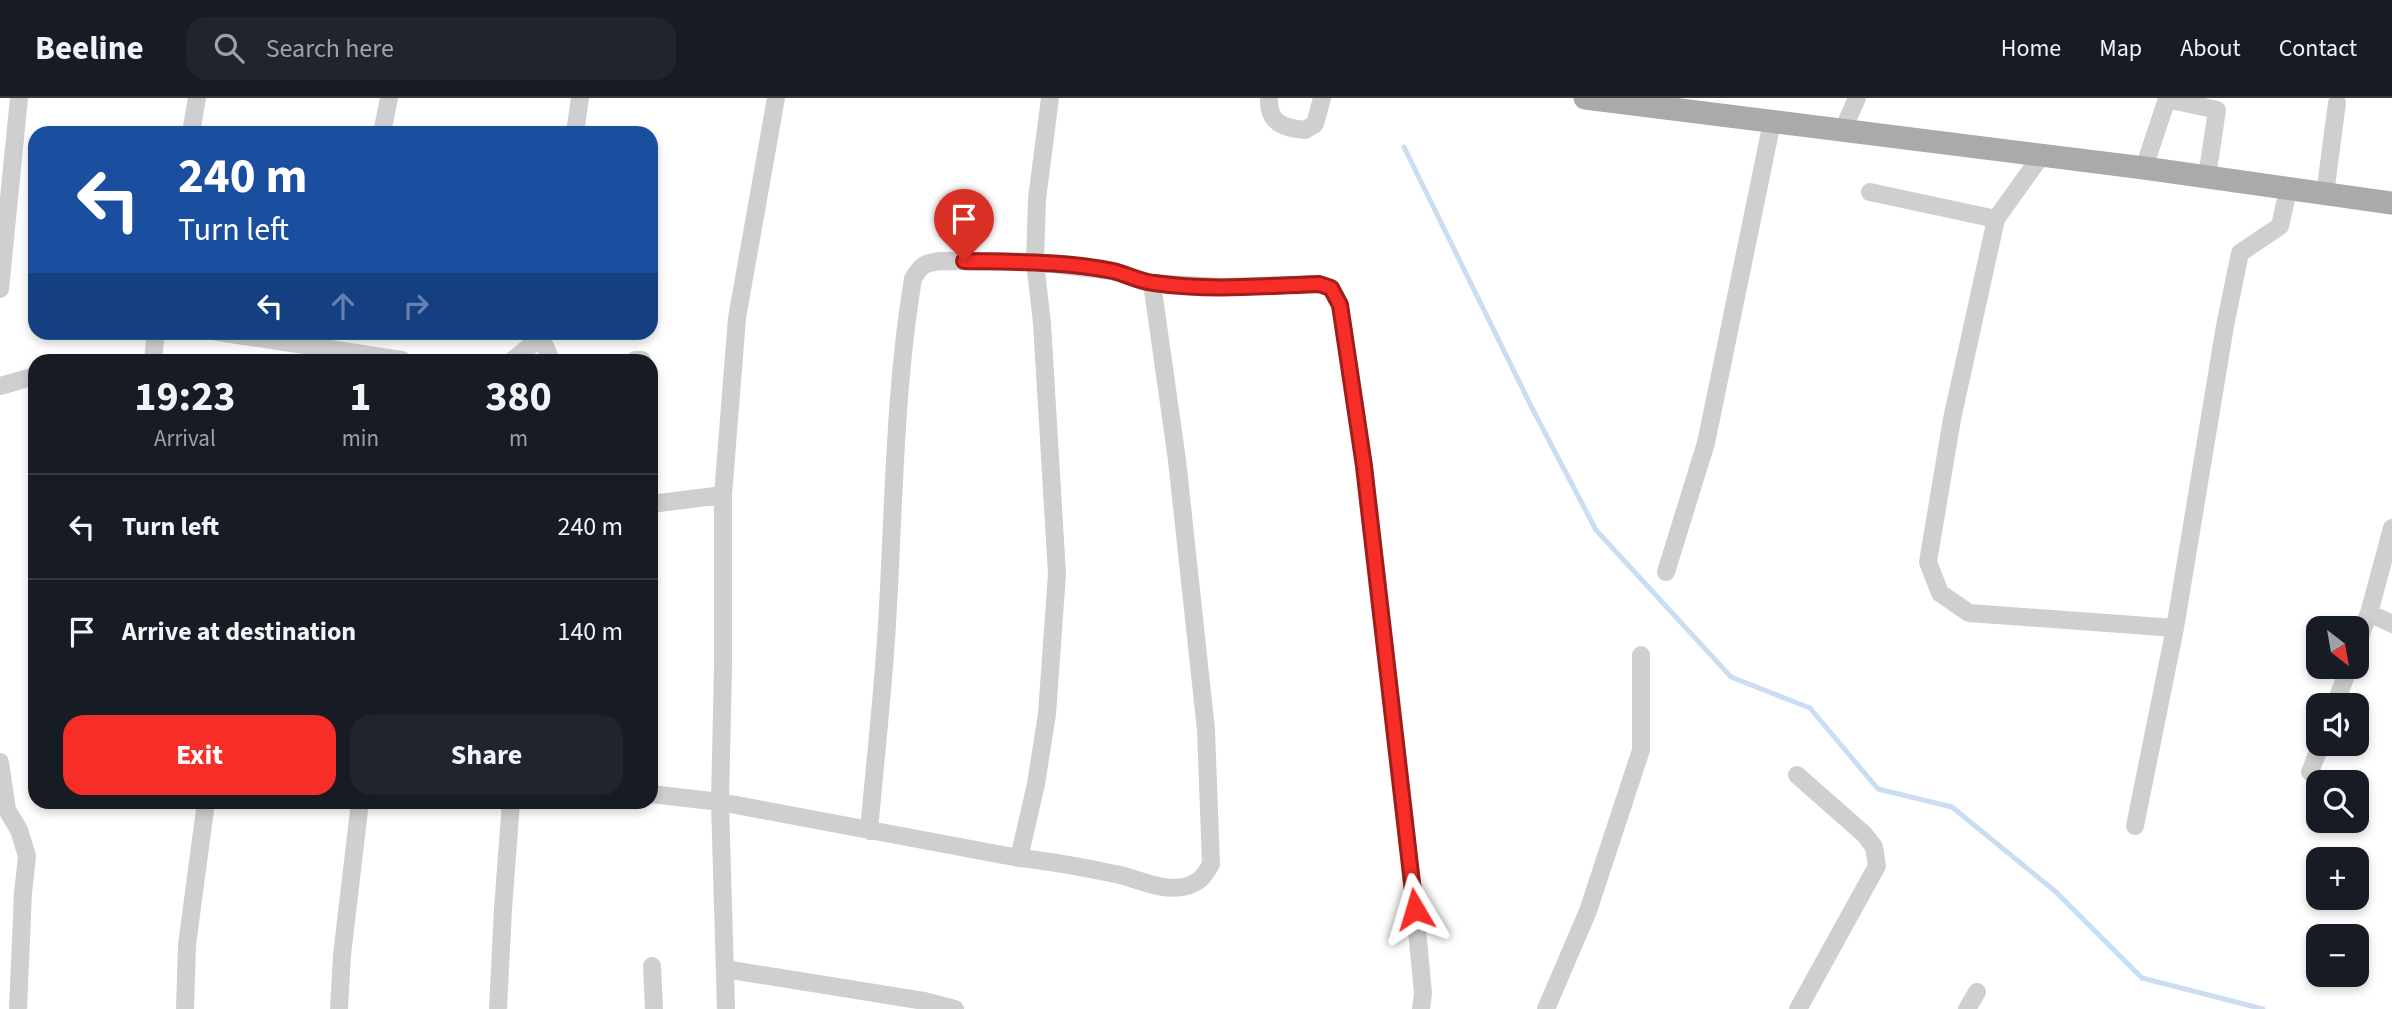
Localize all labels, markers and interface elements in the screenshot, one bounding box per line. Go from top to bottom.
search box [186,17,676,80]
text: Beeline [35,25,144,72]
icon: search [210,29,248,67]
text: Search here [266,30,394,67]
text: Home [2001,31,2061,66]
text: Map [2099,31,2142,66]
text: About [2180,31,2241,66]
text: Contact [2279,31,2357,66]
text: 240 m [178,142,307,212]
icon: left [63,154,154,245]
pin [934,189,994,261]
icon: arrive [945,200,983,238]
text: Turn left [178,207,289,253]
icon: left [251,287,289,325]
icon: ahead [324,287,362,325]
icon: right [397,287,435,325]
text: 19:23 [134,367,236,427]
text: 1 [349,367,371,427]
text: 380 [485,367,552,427]
text: Arrival [154,422,216,455]
text: min [342,422,379,455]
text: m [509,422,528,455]
icon: left [63,508,101,546]
text: Turn left [122,508,219,545]
text: 240 m [557,508,623,545]
icon: arrive [63,613,101,651]
text: Arrive at destination [122,613,356,650]
text: 140 m [557,613,623,650]
north arrow [2306,616,2370,679]
map controls [2306,616,2369,987]
button: sound [2306,693,2369,756]
button: Exit [63,715,336,795]
button: Share [350,715,623,795]
button: search [2306,770,2369,833]
button: + [2306,847,2369,910]
position arrow [1378,872,1452,946]
button: − [2306,924,2369,987]

